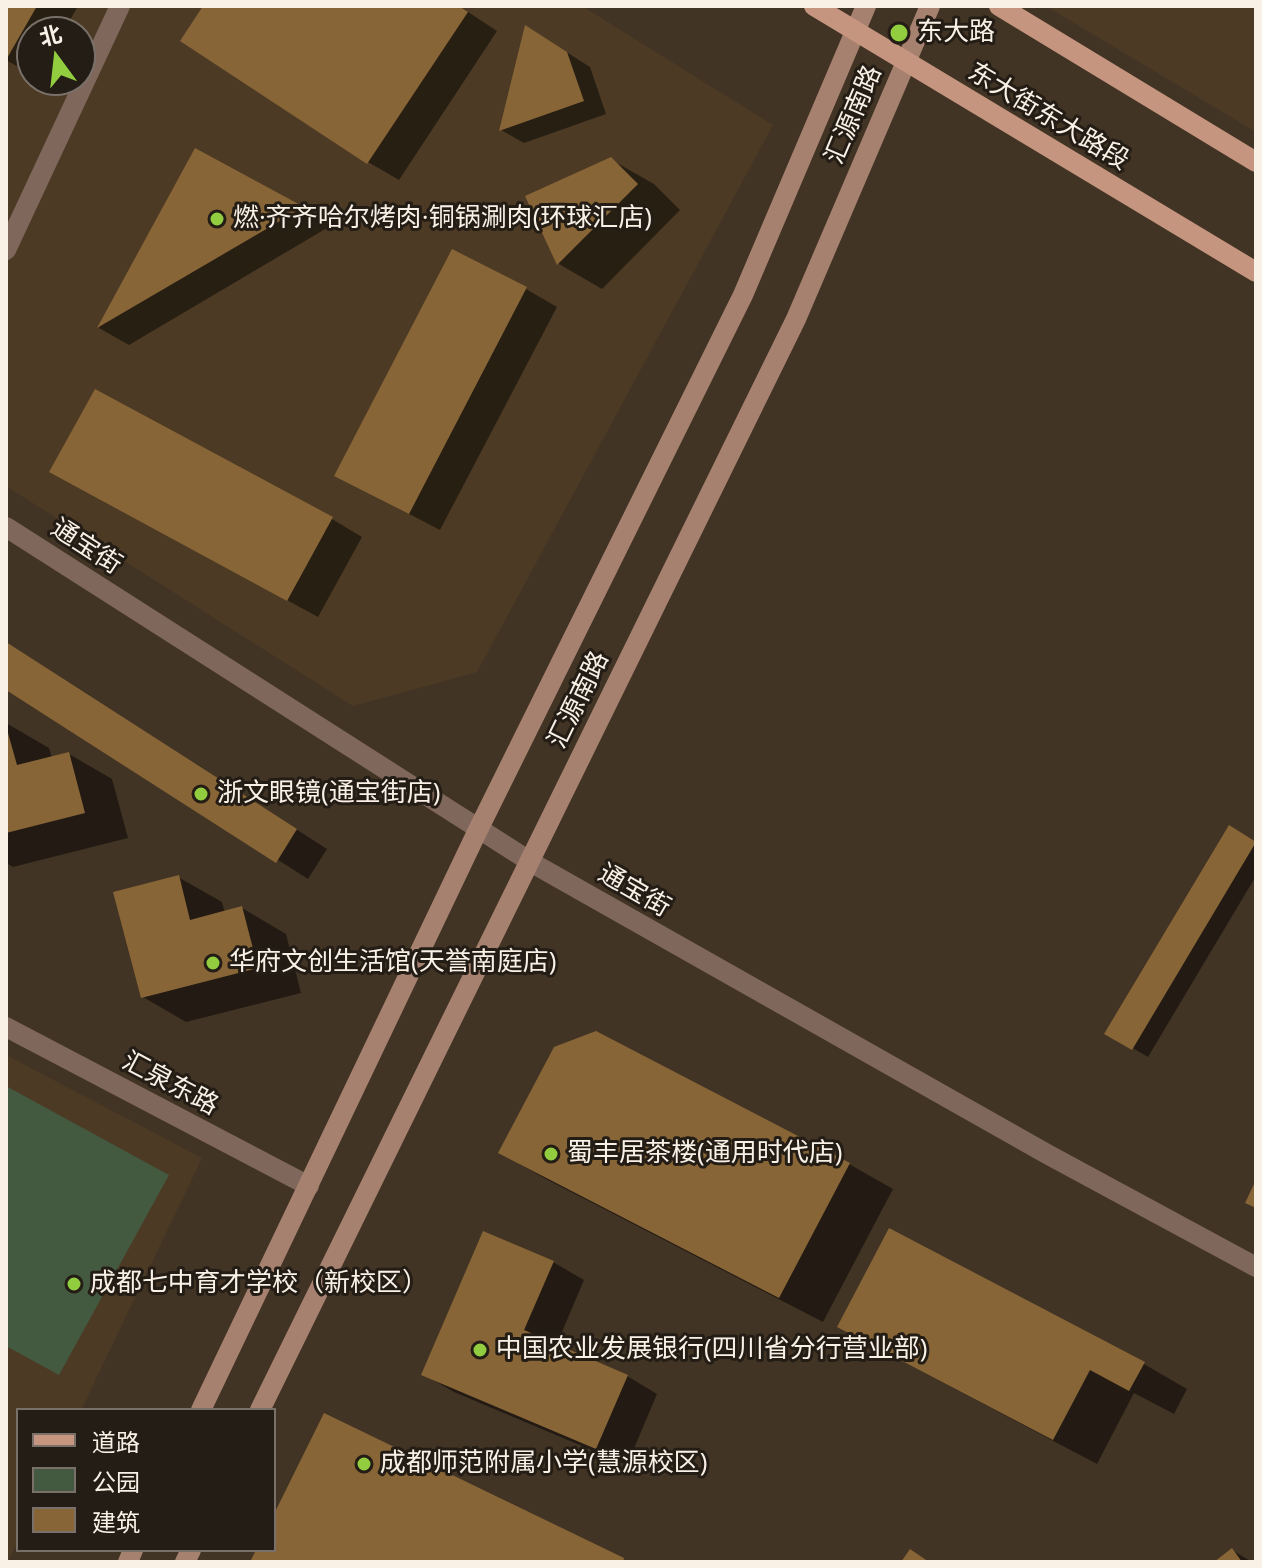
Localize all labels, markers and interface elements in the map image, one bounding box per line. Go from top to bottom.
north arrow [16,16,96,96]
text: 北 [36,17,65,52]
place label: 东大路 [917,17,995,49]
marker: 东大路 [888,22,910,44]
street label: 东大街东大路段 [962,57,1134,177]
street label: 汇源南路 [819,61,889,169]
place label: 燃·齐齐哈尔烤肉·铜锅涮肉(环球汇店) [233,203,652,235]
marker: 燃·齐齐哈尔烤肉·铜锅涮肉(环球汇店) [208,210,226,228]
street label: 通宝街 [45,513,127,581]
street label: 汇源南路 [542,646,616,754]
place label: 浙文眼镜(通宝街店) [217,778,440,810]
marker: 浙文眼镜(通宝街店) [192,785,210,803]
street label: 通宝街 [592,858,676,924]
place label: 华府文创生活馆(天誉南庭店) [229,947,556,979]
marker: 华府文创生活馆(天誉南庭店) [204,954,222,972]
street label: 汇泉东路 [117,1046,223,1122]
place label: 蜀丰居茶楼(通用时代店) [567,1138,842,1170]
marker: 蜀丰居茶楼(通用时代店) [542,1145,560,1163]
place label: 成都七中育才学校（新校区） [90,1268,428,1300]
marker: 成都七中育才学校（新校区） [65,1275,83,1293]
place label: 中国农业发展银行(四川省分行营业部) [496,1334,927,1366]
marker: 中国农业发展银行(四川省分行营业部) [471,1341,489,1359]
legend [16,1408,276,1552]
text: 道路 [92,1425,140,1458]
place label: 成都师范附属小学(慧源校区) [380,1448,707,1480]
marker: 成都师范附属小学(慧源校区) [355,1455,373,1473]
text: 公园 [92,1465,140,1498]
text: 建筑 [92,1505,140,1538]

